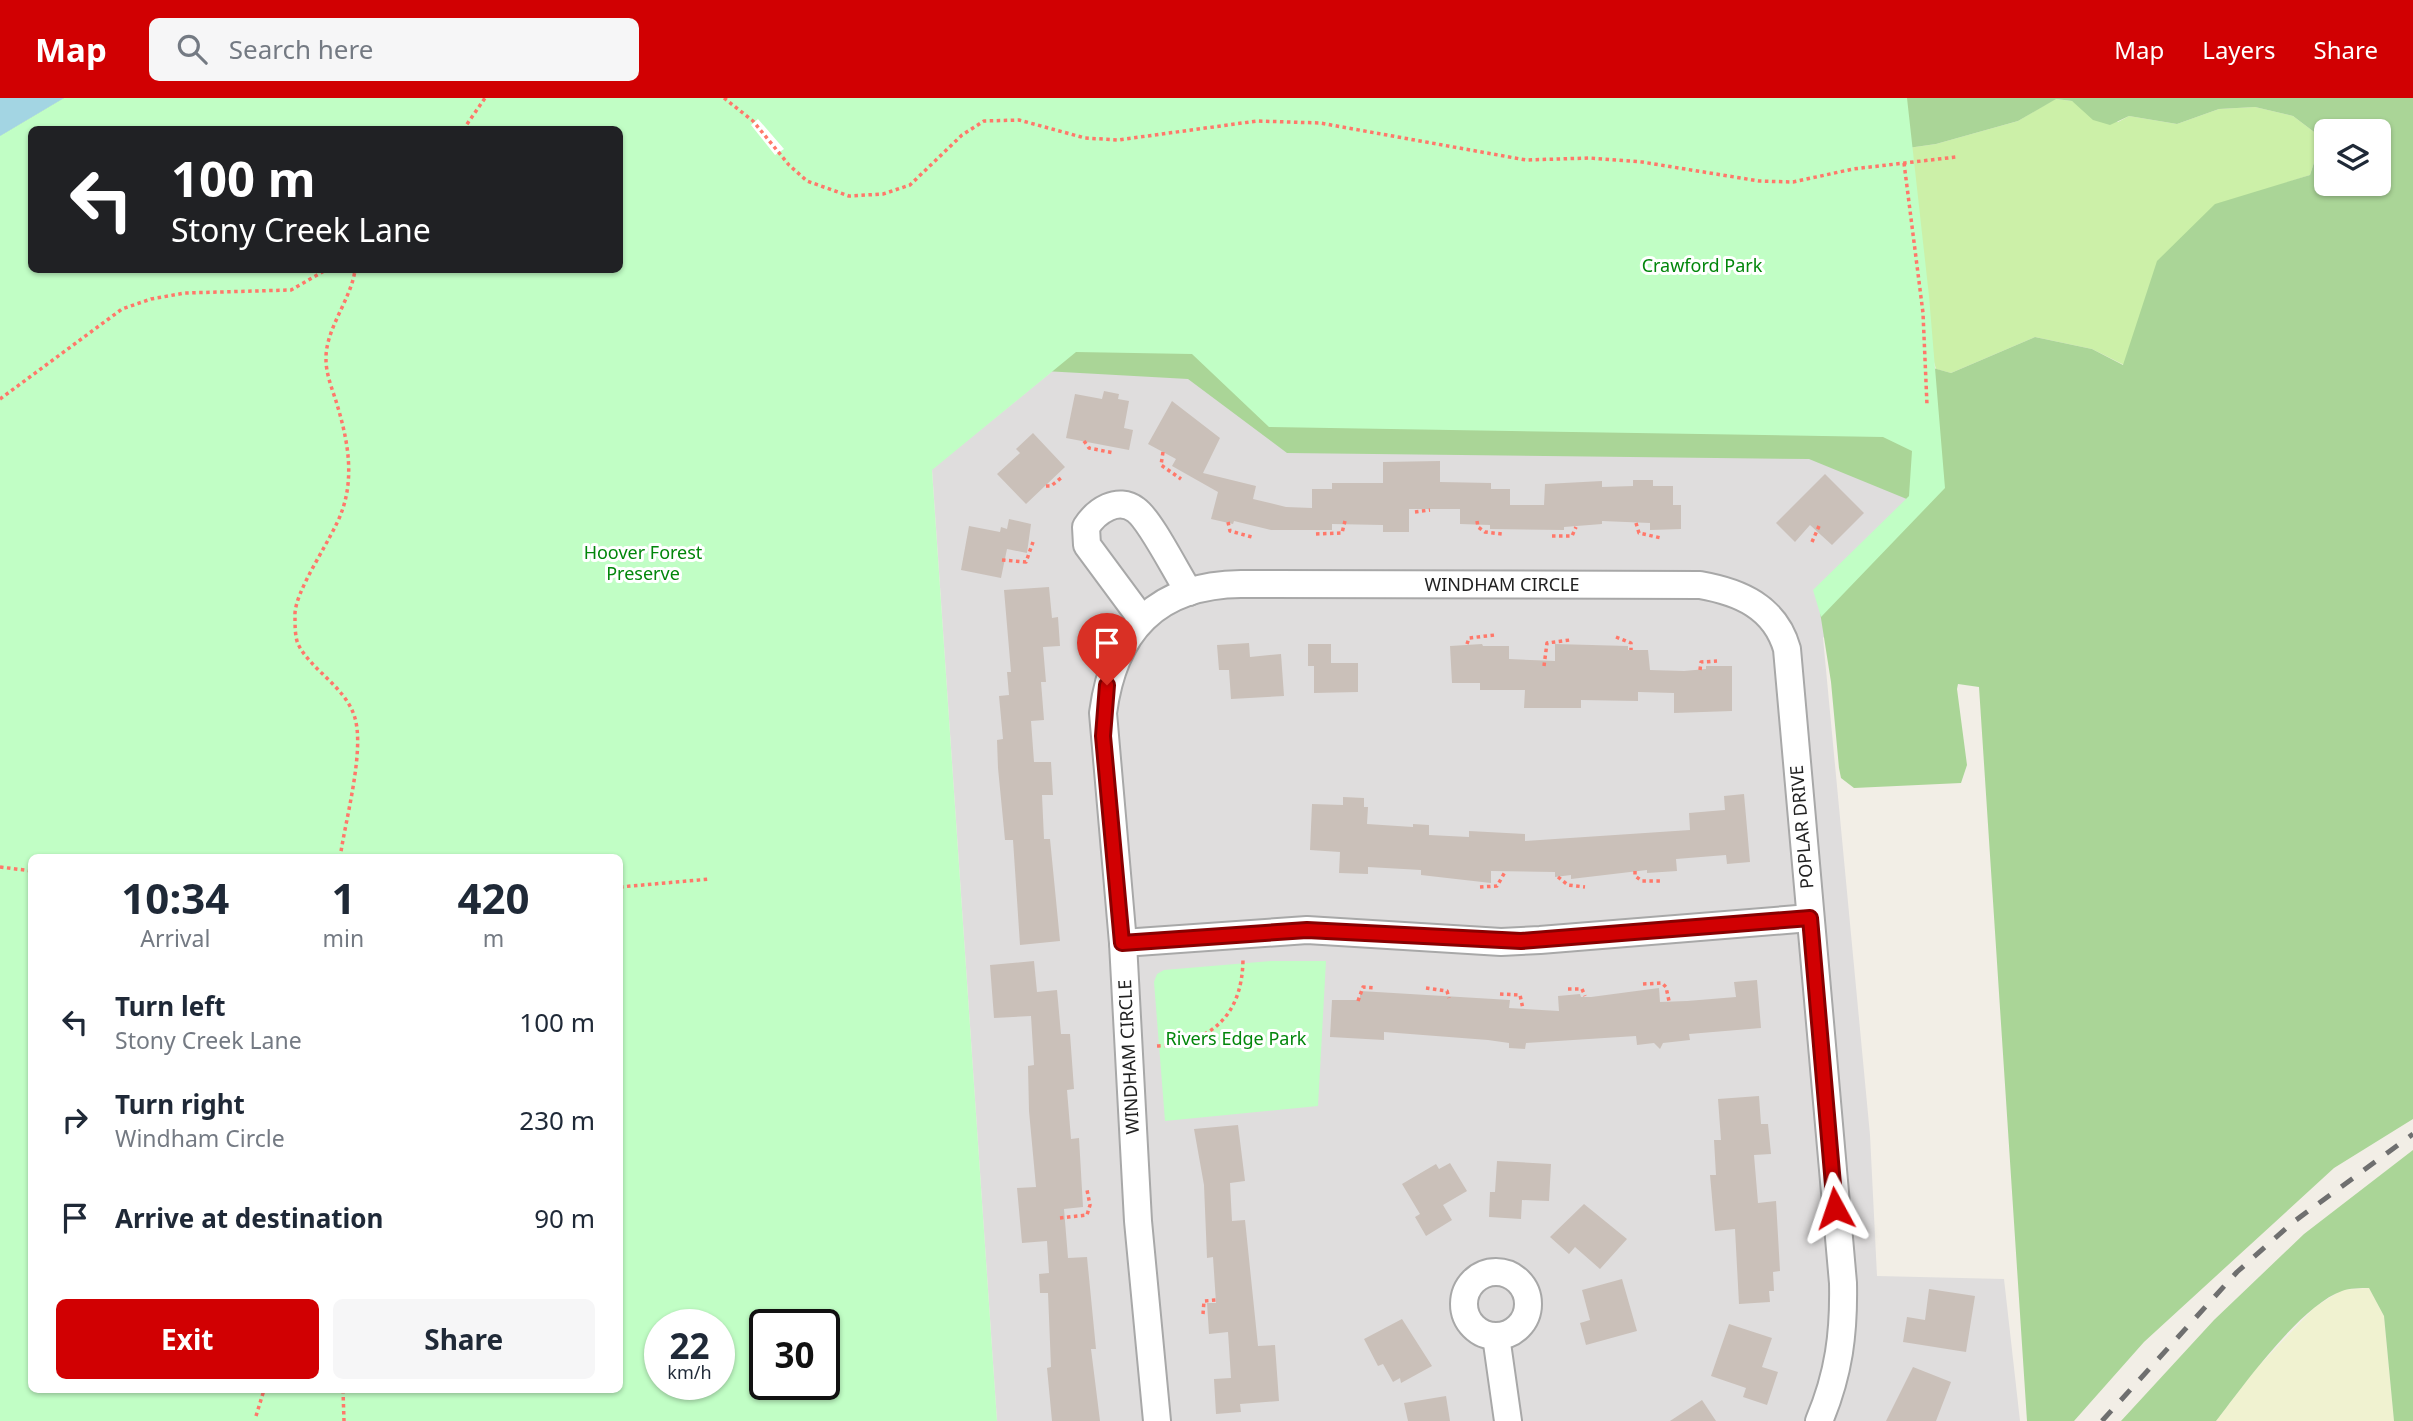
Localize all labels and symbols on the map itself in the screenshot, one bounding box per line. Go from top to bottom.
park label: Crawford Park [1642,253,1763,277]
park label: Hoover Forest Preserve [584,540,703,585]
street label: WINDHAM CIRCLE [1425,572,1580,596]
pin [1077,613,1137,685]
street label: POPLAR DRIVE [1784,764,1818,890]
street label: WINDHAM CIRCLE [1112,979,1144,1135]
park label: Rivers Edge Park [1166,1026,1307,1050]
position arrow [1798,1171,1872,1245]
speed limit sign: 30 [749,1309,840,1400]

